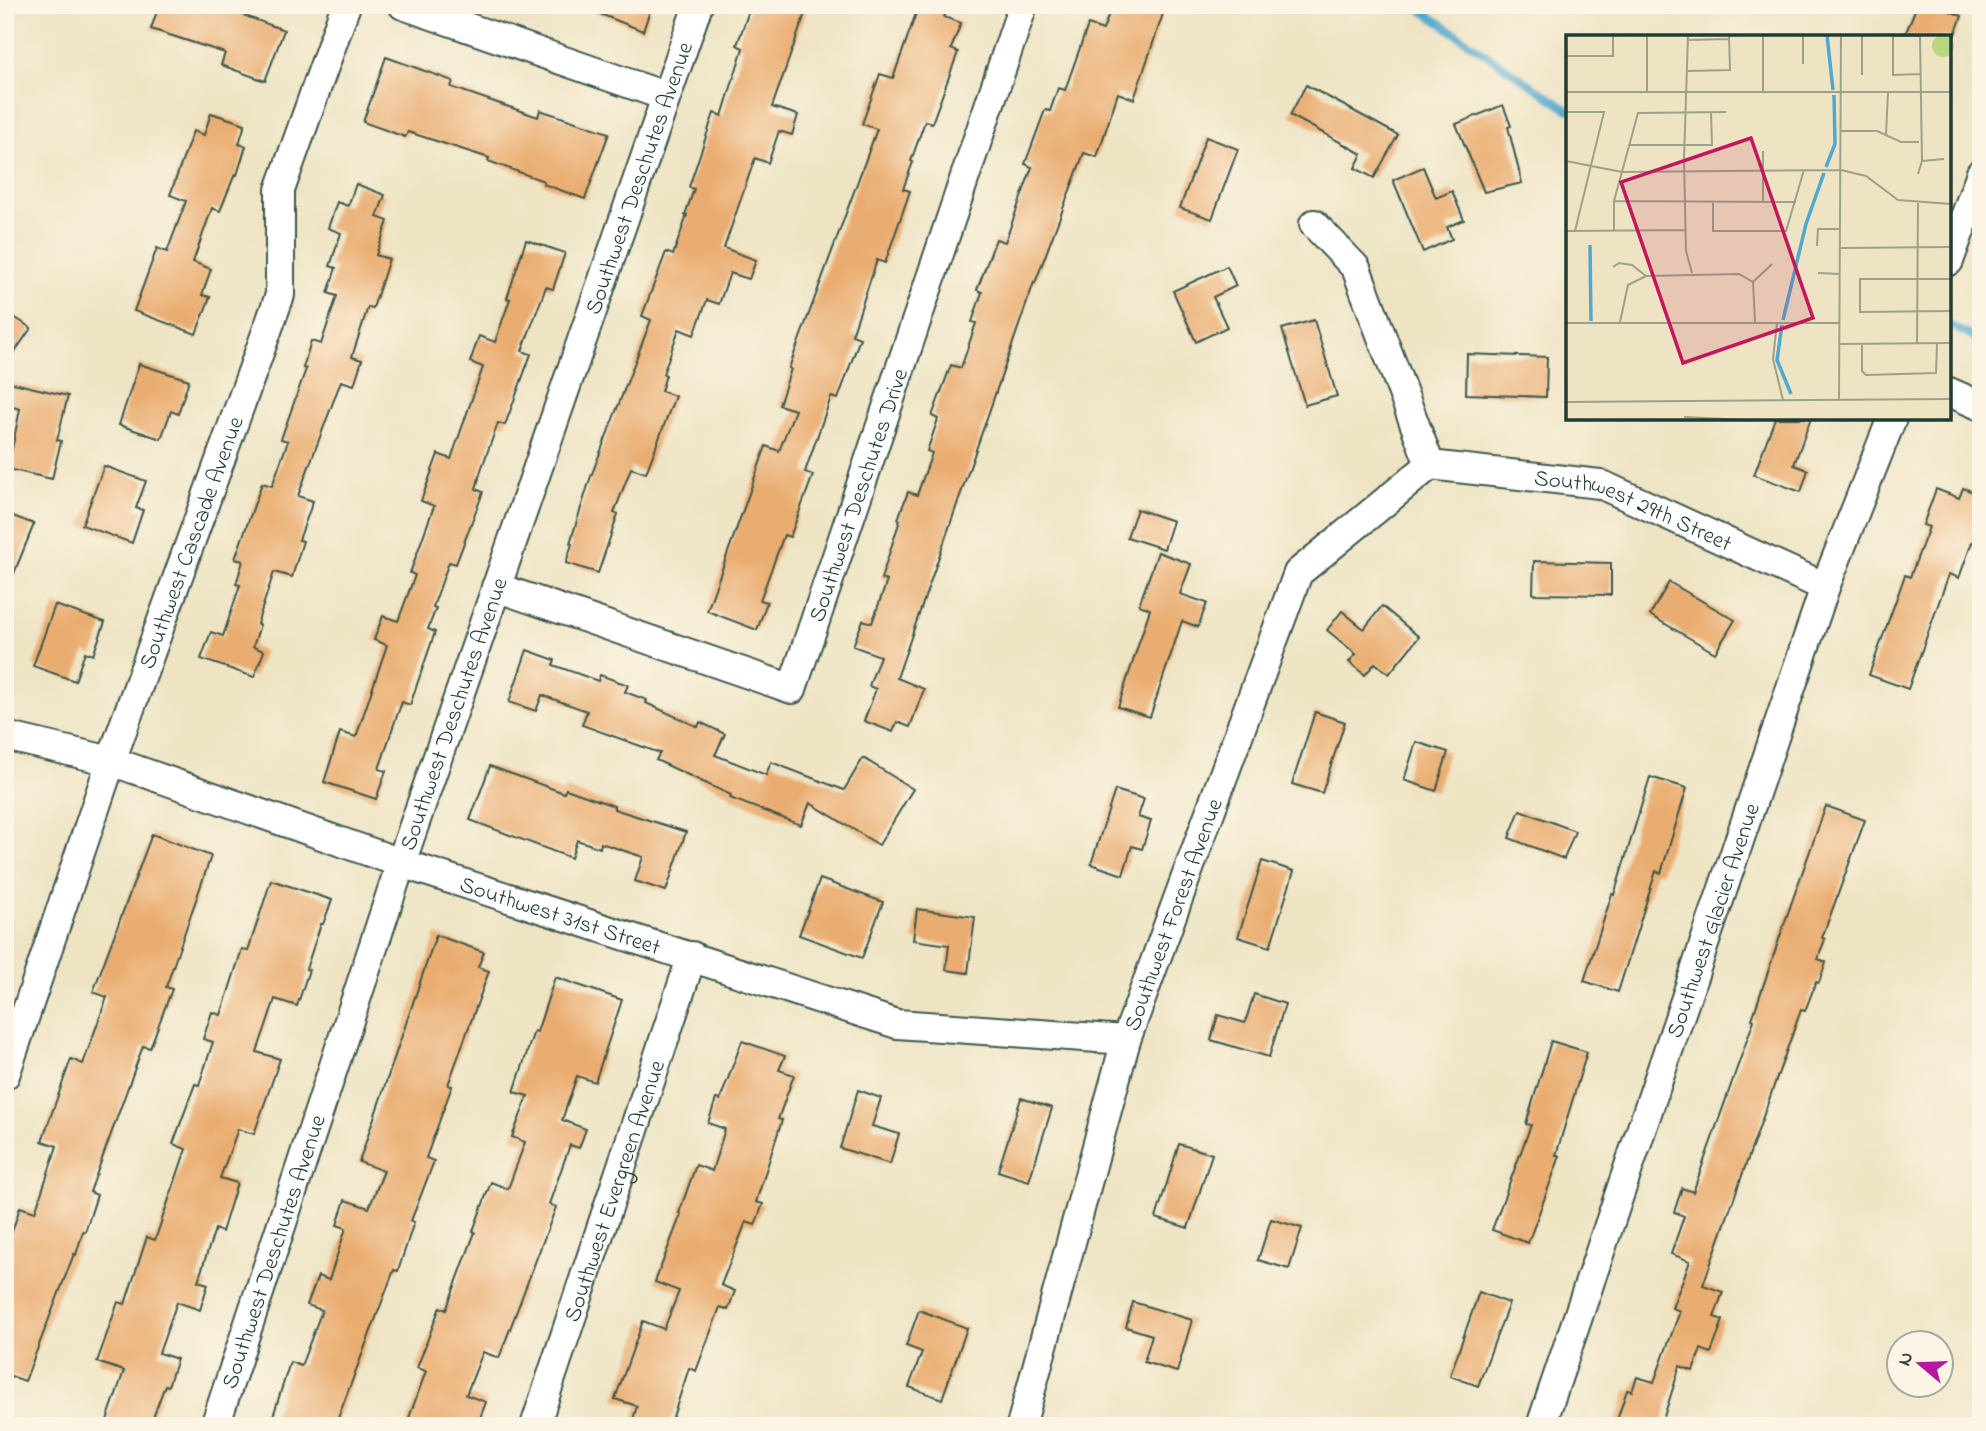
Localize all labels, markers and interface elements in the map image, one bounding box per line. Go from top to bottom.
inset map [1566,35,1951,420]
street label: Southwest Deschutes Avenue [578,37,703,319]
street label: Southwest Deschutes Drive [802,364,918,627]
street label: Southwest Cascade Avenue [132,412,254,674]
street label: Southwest 29th Street [1532,463,1737,561]
street label: Southwest Deschutes Avenue [393,573,518,855]
street label: Southwest Forest Avenue [1117,794,1233,1036]
street label: Southwest Glacier Avenue [1659,798,1770,1043]
street label: Southwest 31st Street [455,869,665,965]
street label: Southwest Evergreen Avenue [557,1056,675,1327]
street label: Southwest Deschutes Avenue [214,1110,336,1393]
north arrow [1884,1330,1954,1400]
text: N [1891,1349,1921,1370]

